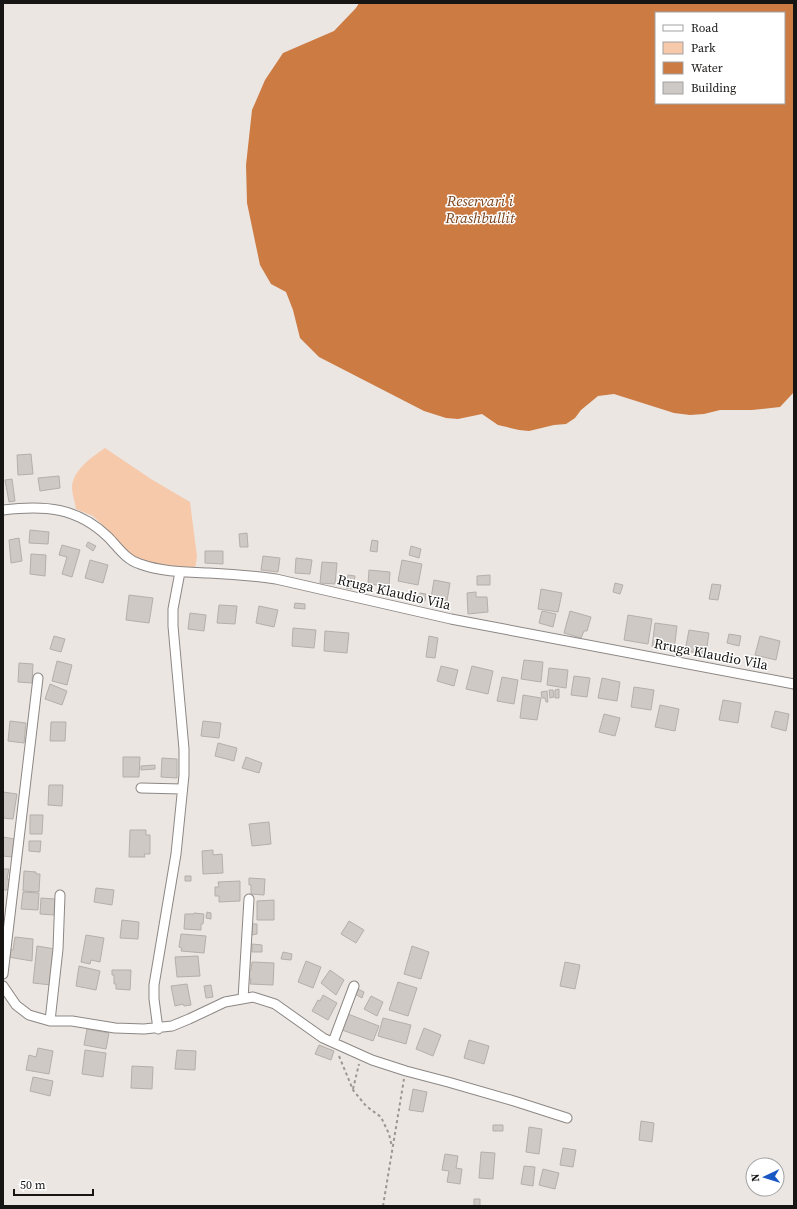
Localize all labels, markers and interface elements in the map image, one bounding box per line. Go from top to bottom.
legend [655,12,785,104]
text: Road [691,20,718,36]
text: Park [691,40,716,56]
text: Water [691,60,723,76]
text: Building [691,80,736,96]
water label: Reservari i Rrashbullit [444,190,516,228]
street label: Rruga Klaudio Vila [335,569,454,615]
street label: Rruga Klaudio Vila [652,633,771,675]
north arrow [745,1157,785,1197]
scale bar [14,1171,93,1197]
text: N [748,1173,763,1182]
text: 50 m [20,1177,46,1193]

